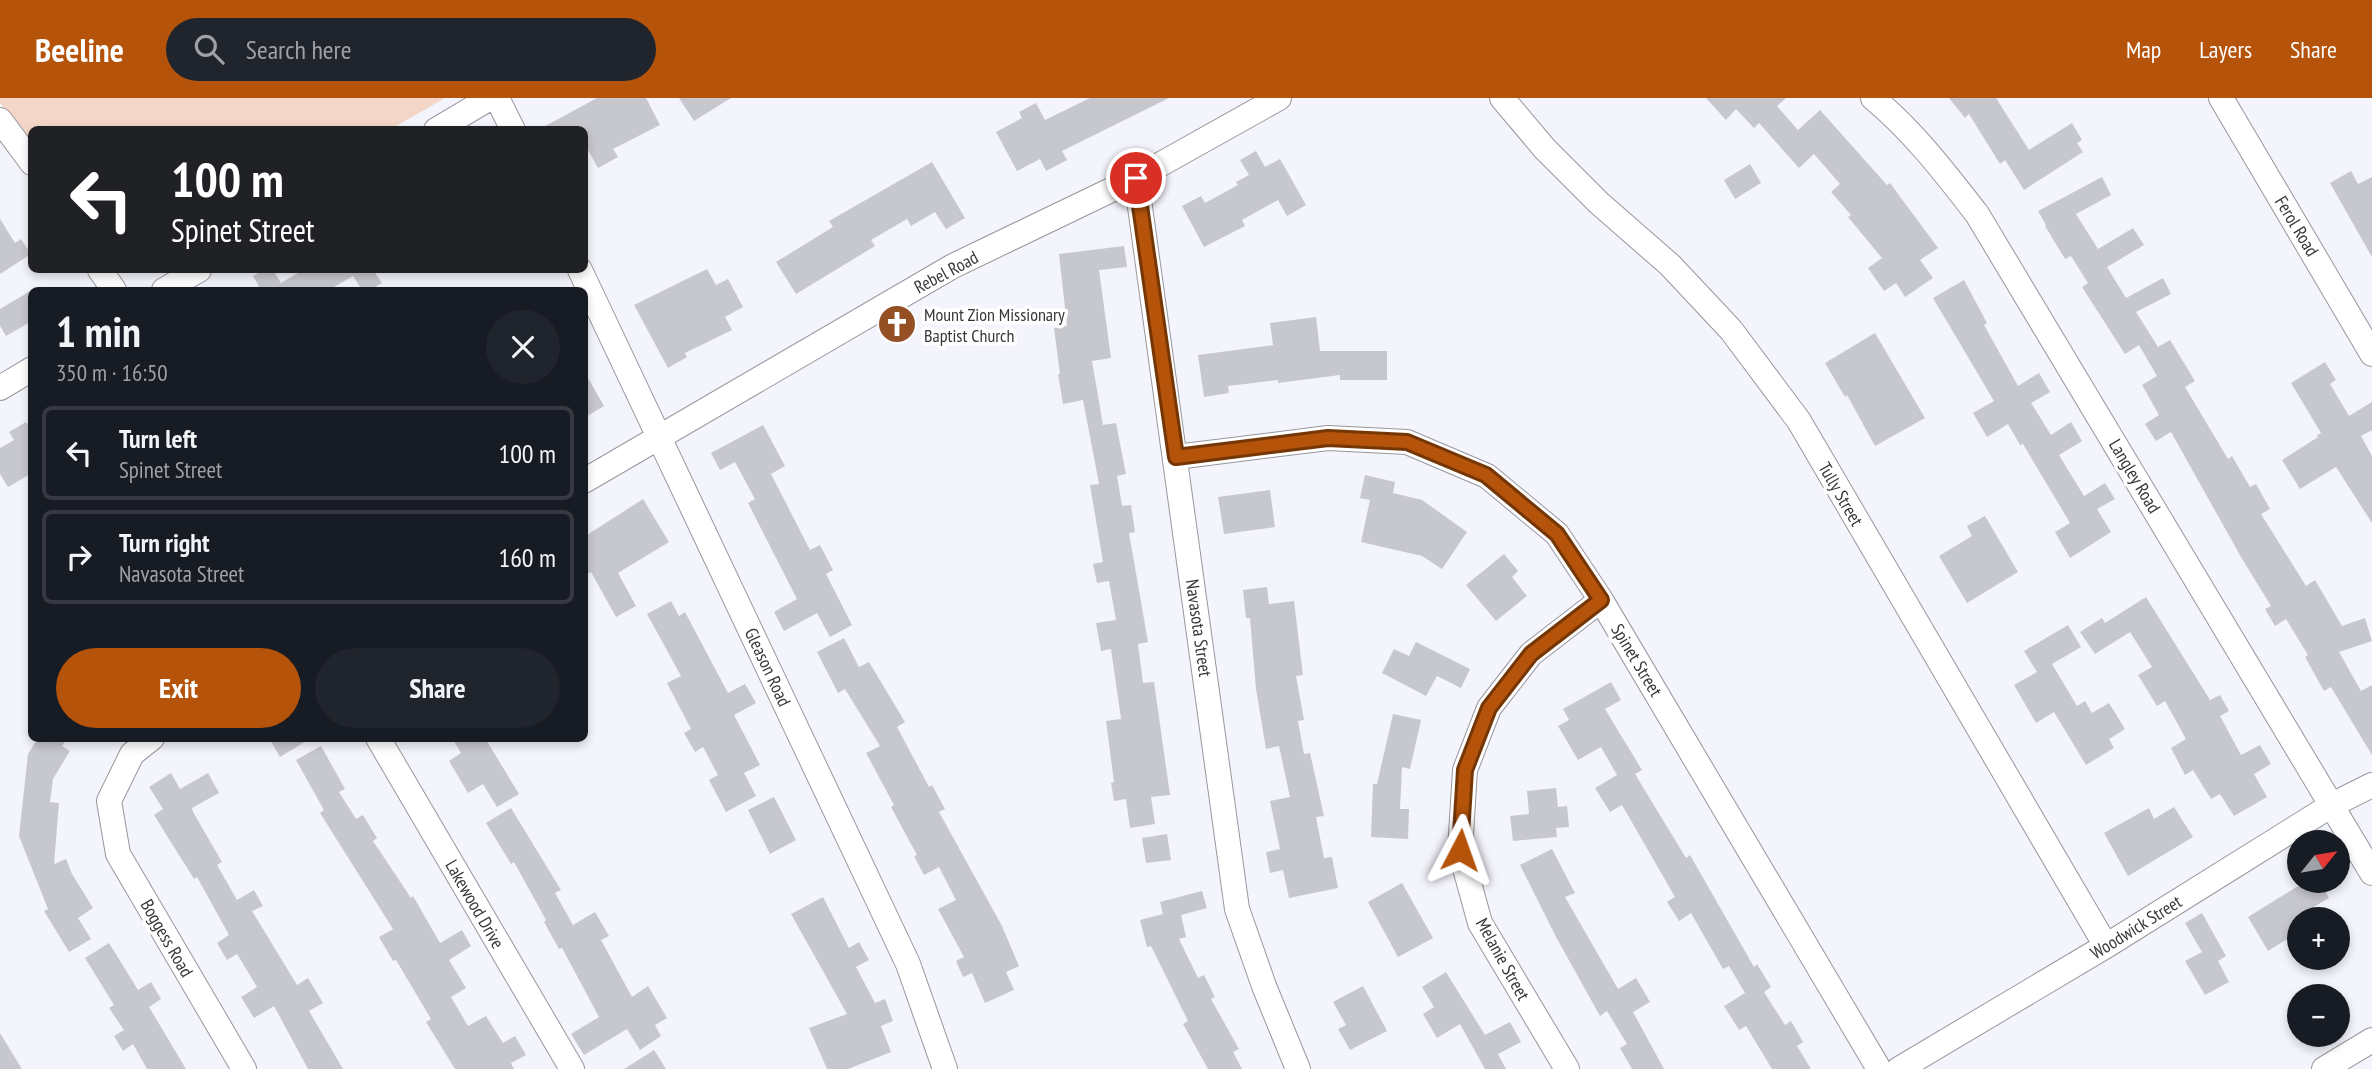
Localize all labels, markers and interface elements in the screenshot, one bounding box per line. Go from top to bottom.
search box [166,18,656,81]
text: Beeline [35,28,124,71]
icon: search [190,30,228,68]
text: Search here [246,33,351,66]
text: Map [2126,34,2161,65]
text: Layers [2199,34,2252,65]
text: Share [2290,34,2337,65]
text: 100 m [171,147,284,211]
pin [1106,148,1166,208]
icon: left [56,154,147,245]
icon: arrive [1117,159,1155,197]
street label: Ferol Road [2270,192,2324,260]
text: Spinet Street [171,209,315,251]
street label: Rebel Road [910,246,982,298]
church icon: Mount Zion Missionary Baptist Church [876,303,918,345]
place label: Mount Zion Missionary Baptist Church [924,303,1065,347]
text: 1 min [56,304,141,359]
button: close [486,310,560,384]
text: 350 m · 16:50 [56,358,168,387]
text: Turn left [119,422,197,455]
icon: left [60,434,98,472]
street label: Langley Road [2104,435,2166,517]
text: 100 m [498,437,556,470]
text: Spinet Street [119,455,222,484]
street label: Tully Street [1814,458,1868,530]
text: Turn right [119,526,210,559]
icon: right [60,538,98,576]
text: 160 m [498,541,556,574]
text: Navasota Street [119,559,244,588]
street label: Navasota Street [1181,578,1217,678]
street label: Spinet Street [1606,619,1668,701]
street label: Gleason Road [740,624,796,710]
button: Exit [56,648,301,728]
button: Share [315,648,560,728]
position arrow [1423,813,1497,887]
north arrow [2287,830,2350,892]
map controls [2287,830,2350,1047]
street label: Lakewood Drive [440,855,510,953]
street label: Woodwick Street [2086,890,2186,964]
street label: Boggess Road [136,895,198,981]
button: + [2287,907,2350,970]
street label: Melanie Street [1471,914,1535,1004]
button: − [2287,984,2350,1047]

